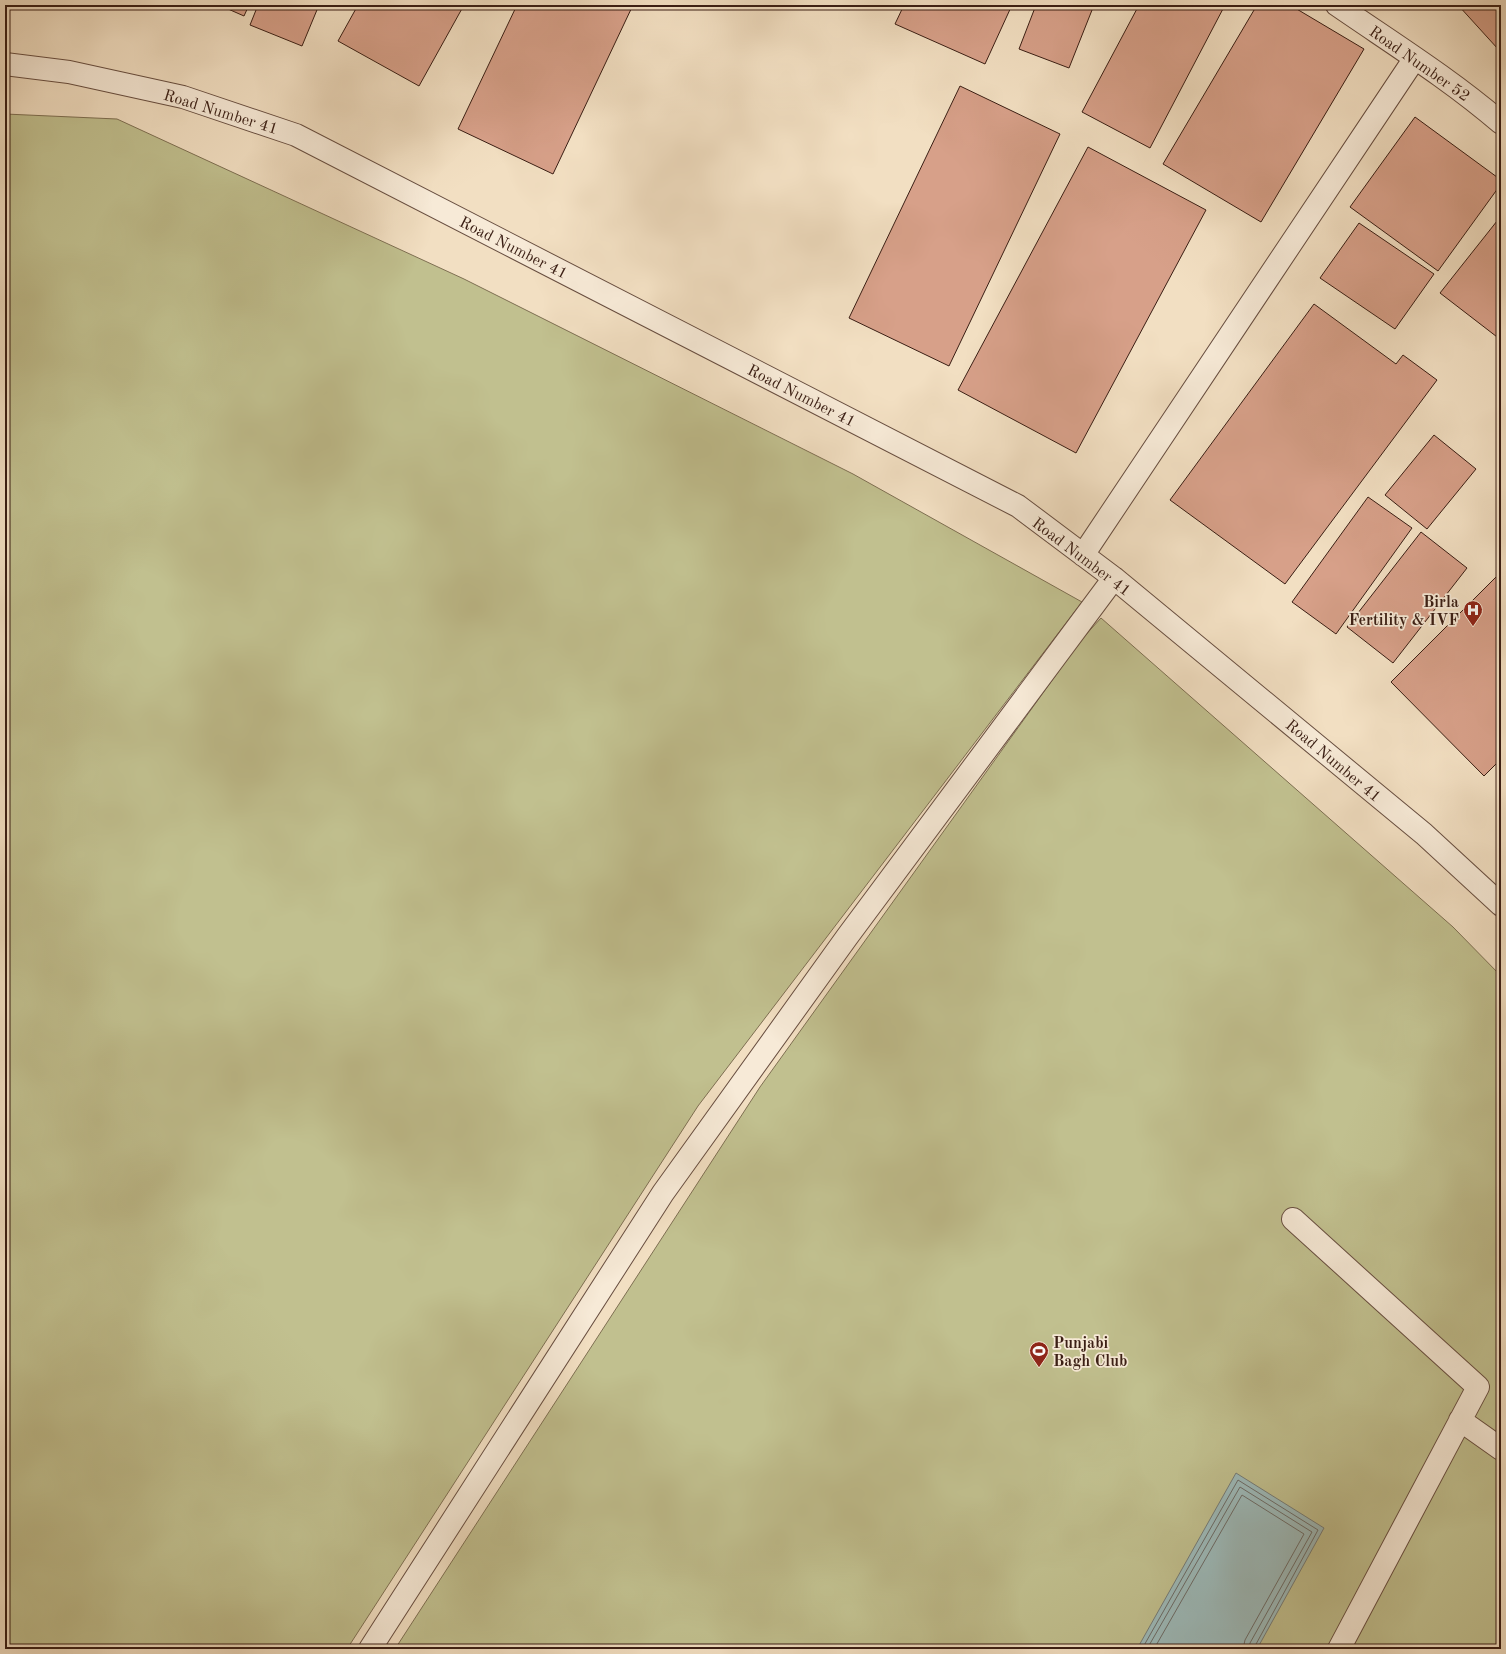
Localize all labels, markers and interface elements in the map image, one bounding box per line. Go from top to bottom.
street label: Road Number 52 [1366,24,1472,105]
street label: Road Number 41 [161,88,280,138]
street label: Road Number 41 [457,215,570,283]
street label: Road Number 41 [745,363,858,431]
street label: Road Number 41 [1029,515,1133,600]
place label: Birla Fertility & IVF [1348,595,1459,629]
hospital icon: Birla Fertility & IVF [1462,599,1484,627]
street label: Road Number 41 [1282,717,1383,806]
place label: Punjabi Bagh Club [1053,1336,1128,1370]
sports icon: Punjabi Bagh Club [1028,1340,1050,1368]

